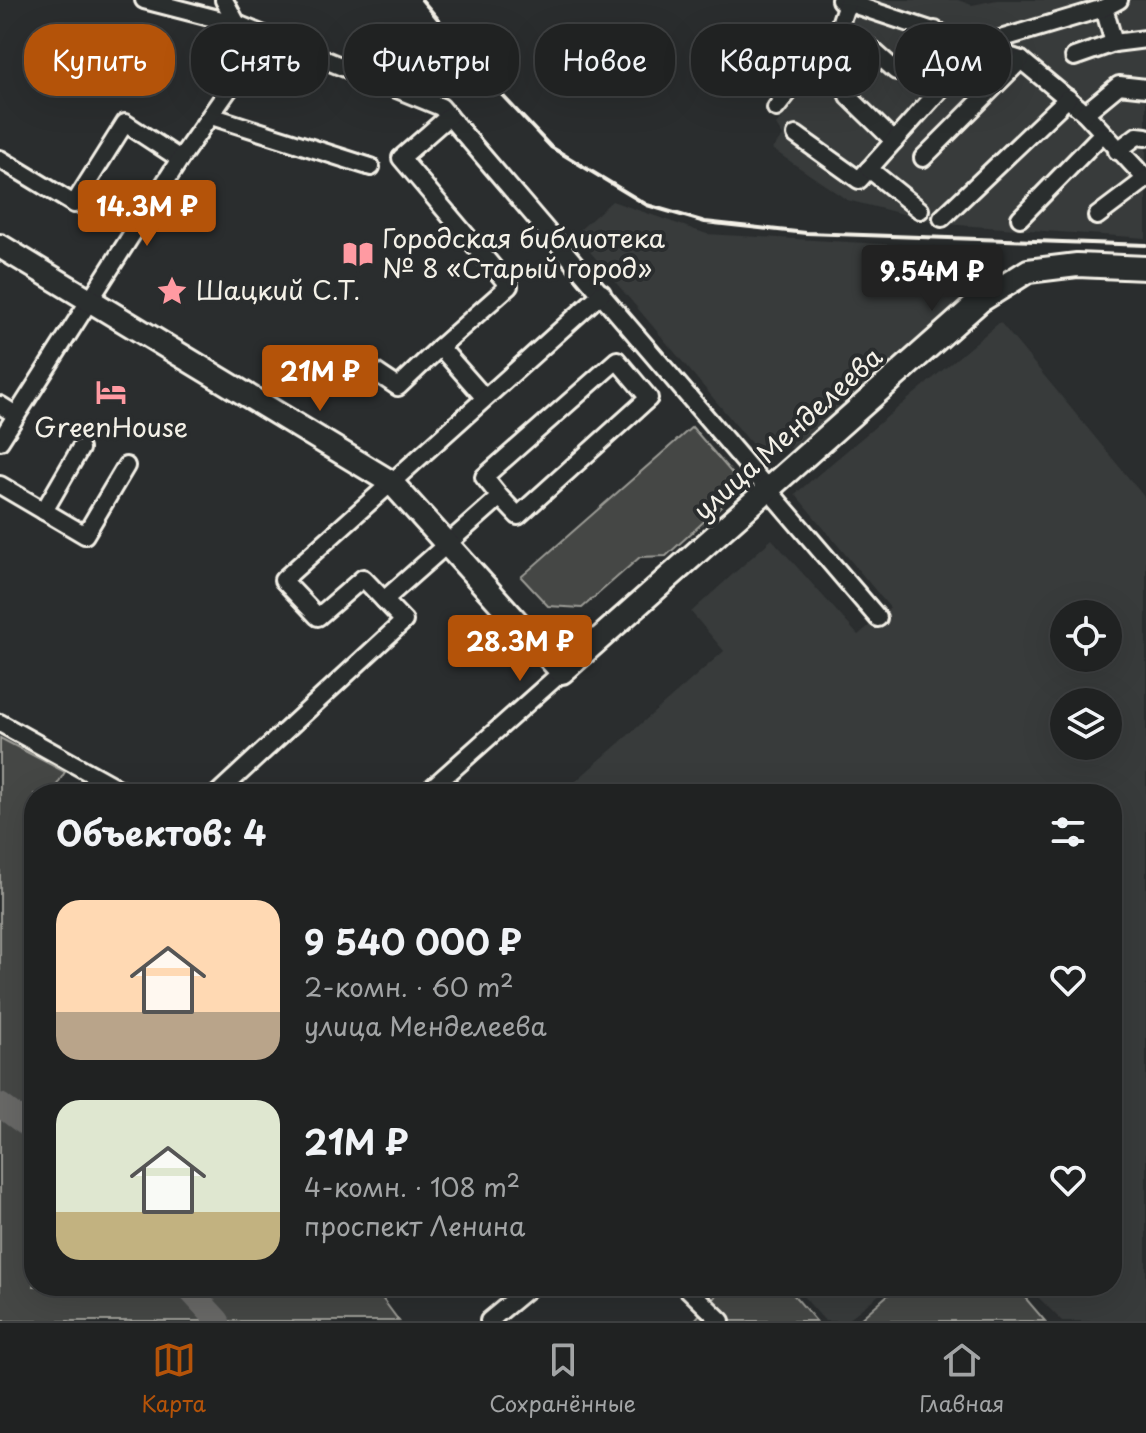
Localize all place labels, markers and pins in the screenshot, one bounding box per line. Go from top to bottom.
pin: 14.3M ₽ [73,180,221,248]
place label: Городская библиотека № 8 «Старый город» [382,218,666,287]
library icon: Городская библиотека № 8 «Старый город» [341,237,375,271]
pin: 9.54M ₽ [858,245,1006,313]
place label: Шацкий С.Т. [196,270,360,309]
place icon: Шацкий С.Т. [155,274,189,308]
pin: 21M ₽ [264,345,376,413]
hotel icon: GreenHouse [94,375,128,409]
place label: GreenHouse [34,407,188,446]
pin: 28.3M ₽ [446,615,594,683]

